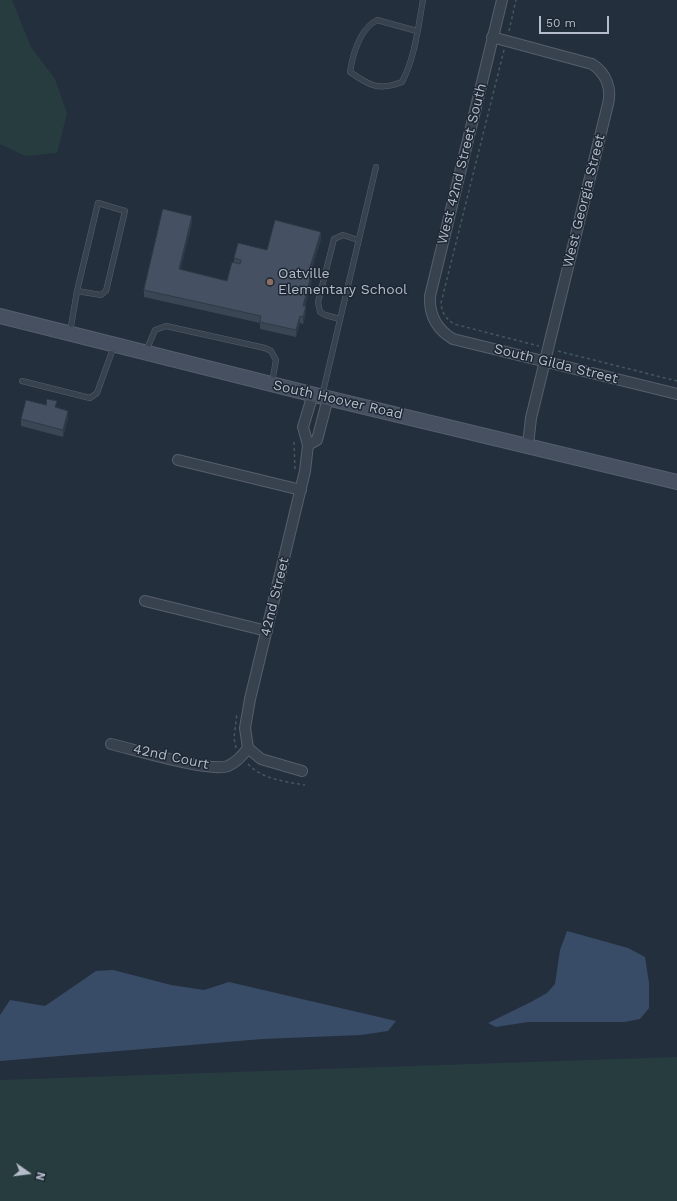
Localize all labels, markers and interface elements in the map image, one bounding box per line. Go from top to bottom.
scale bar [541,8,611,34]
text: 50 m [546,16,576,30]
street label: West 42nd Street South [434,82,490,246]
street label: West Georgia Street [559,132,609,270]
place label: Oatville Elementary School [278,266,407,298]
marker: Oatville Elementary School [265,277,275,287]
street label: South Gilda Street [492,340,620,388]
street label: South Hoover Road [272,377,404,423]
street label: 42nd Street [257,556,293,638]
street label: 42nd Court [132,741,210,773]
north arrow [8,1153,48,1193]
text: N [33,1170,47,1182]

